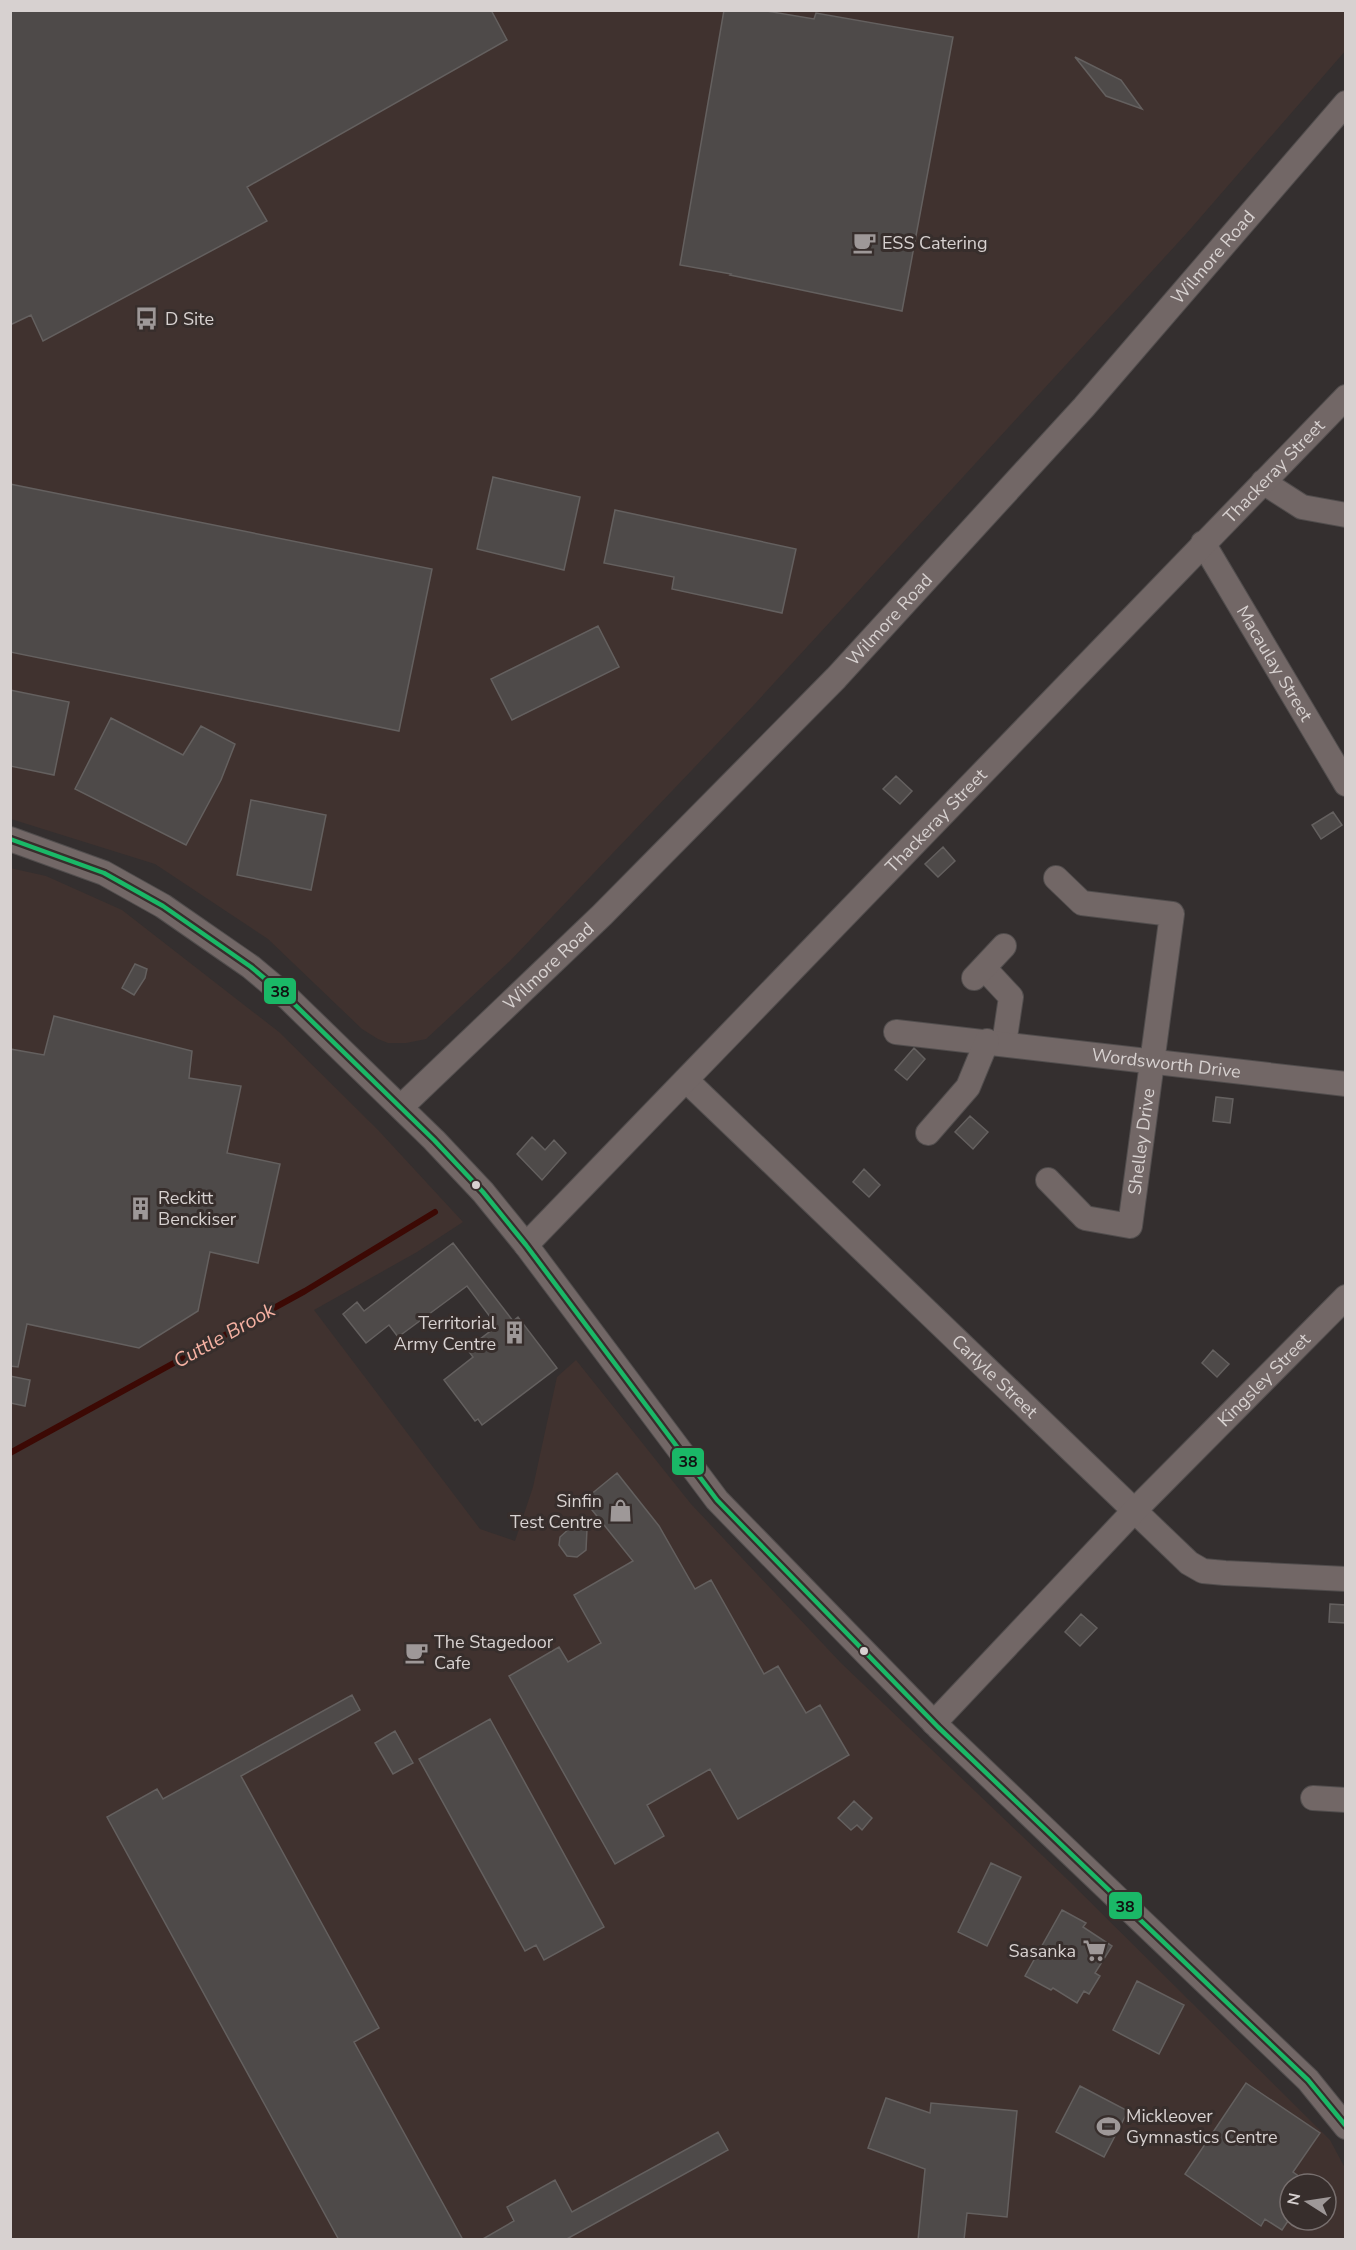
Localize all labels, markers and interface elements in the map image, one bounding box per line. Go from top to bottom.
street label: Wilmore Road [1166,205,1260,310]
cafe icon: ESS Catering [851,230,877,256]
place label: ESS Catering [882,231,988,255]
bus stop icon: D Site [134,306,160,332]
place label: D Site [165,307,214,331]
street label: Thackeray Street [1218,414,1330,529]
street label: Wilmore Road [841,568,938,671]
street label: Macaulay Street [1231,601,1318,726]
street label: Thackeray Street [880,763,993,878]
street label: Wilmore Road [498,917,599,1015]
line badge: 38 [263,977,297,1005]
text: 38 [270,981,290,1003]
street label: Wordsworth Drive [1090,1043,1242,1084]
street label: Shelley Drive [1122,1087,1160,1196]
unlabelled marker [470,1179,482,1191]
place label: Reckitt Benckiser [158,1186,237,1231]
building icon: Reckitt Benckiser [127,1195,153,1221]
water label: Cuttle Brook [168,1296,281,1375]
place label: Territorial Army Centre [394,1311,497,1356]
building icon: Territorial Army Centre [501,1320,527,1346]
street label: Kingsley Street [1212,1327,1316,1432]
street label: Carlyle Street [946,1329,1044,1424]
line badge: 38 [671,1447,705,1476]
text: 38 [678,1451,698,1473]
place label: Sinfin Test Centre [510,1489,602,1534]
shop icon: Sinfin Test Centre [607,1498,633,1524]
place label: The Stagedoor Cafe [434,1630,554,1675]
cafe icon: The Stagedoor Cafe [403,1639,429,1665]
unlabelled marker [858,1645,870,1657]
line badge: 38 [1108,1891,1143,1920]
text: 38 [1115,1896,1135,1918]
supermarket icon: Sasanka [1081,1938,1107,1964]
place label: Sasanka [1009,1939,1076,1963]
place label: Mickleover Gymnastics Centre [1126,2104,1278,2149]
sports icon: Mickleover Gymnastics Centre [1095,2113,1121,2139]
north arrow [1278,2172,1338,2232]
text: N [1282,2191,1306,2207]

